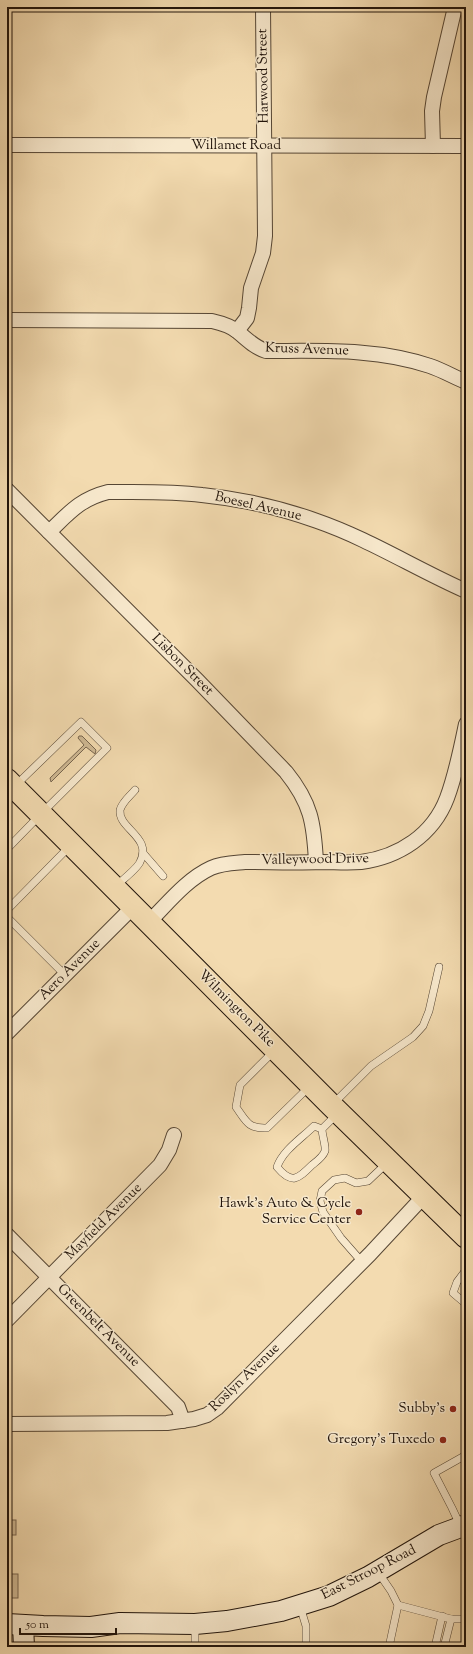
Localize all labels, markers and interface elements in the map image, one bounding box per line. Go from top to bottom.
street label: Harwood Street [253,28,275,124]
street label: Willamet Road [191,136,281,156]
street label: Kruss Avenue [265,339,349,361]
street label: Boesel Avenue [213,487,303,527]
street label: Lisbon Street [146,629,218,701]
street label: Valleywood Drive [261,849,369,871]
street label: Aero Avenue [35,935,105,1005]
street label: Wilmington Pike [193,966,279,1052]
street label: Mayfield Avenue [61,1179,147,1265]
place label: Hawk's Auto & Cycle Service Center [219,1194,352,1230]
marker: Hawk's Auto & Cycle Service Center [354,1207,364,1217]
street label: Greenbelt Avenue [52,1280,144,1372]
street label: Roslyn Avenue [205,1339,285,1417]
place label: Subby's [398,1399,445,1419]
marker: Subby's [448,1404,458,1414]
place label: Gregory's Tuxedo [327,1430,435,1450]
marker: Gregory's Tuxedo [438,1435,448,1445]
street label: East Stroop Road [318,1540,420,1606]
scale bar [20,1610,116,1636]
text: 50 m [25,1616,49,1634]

